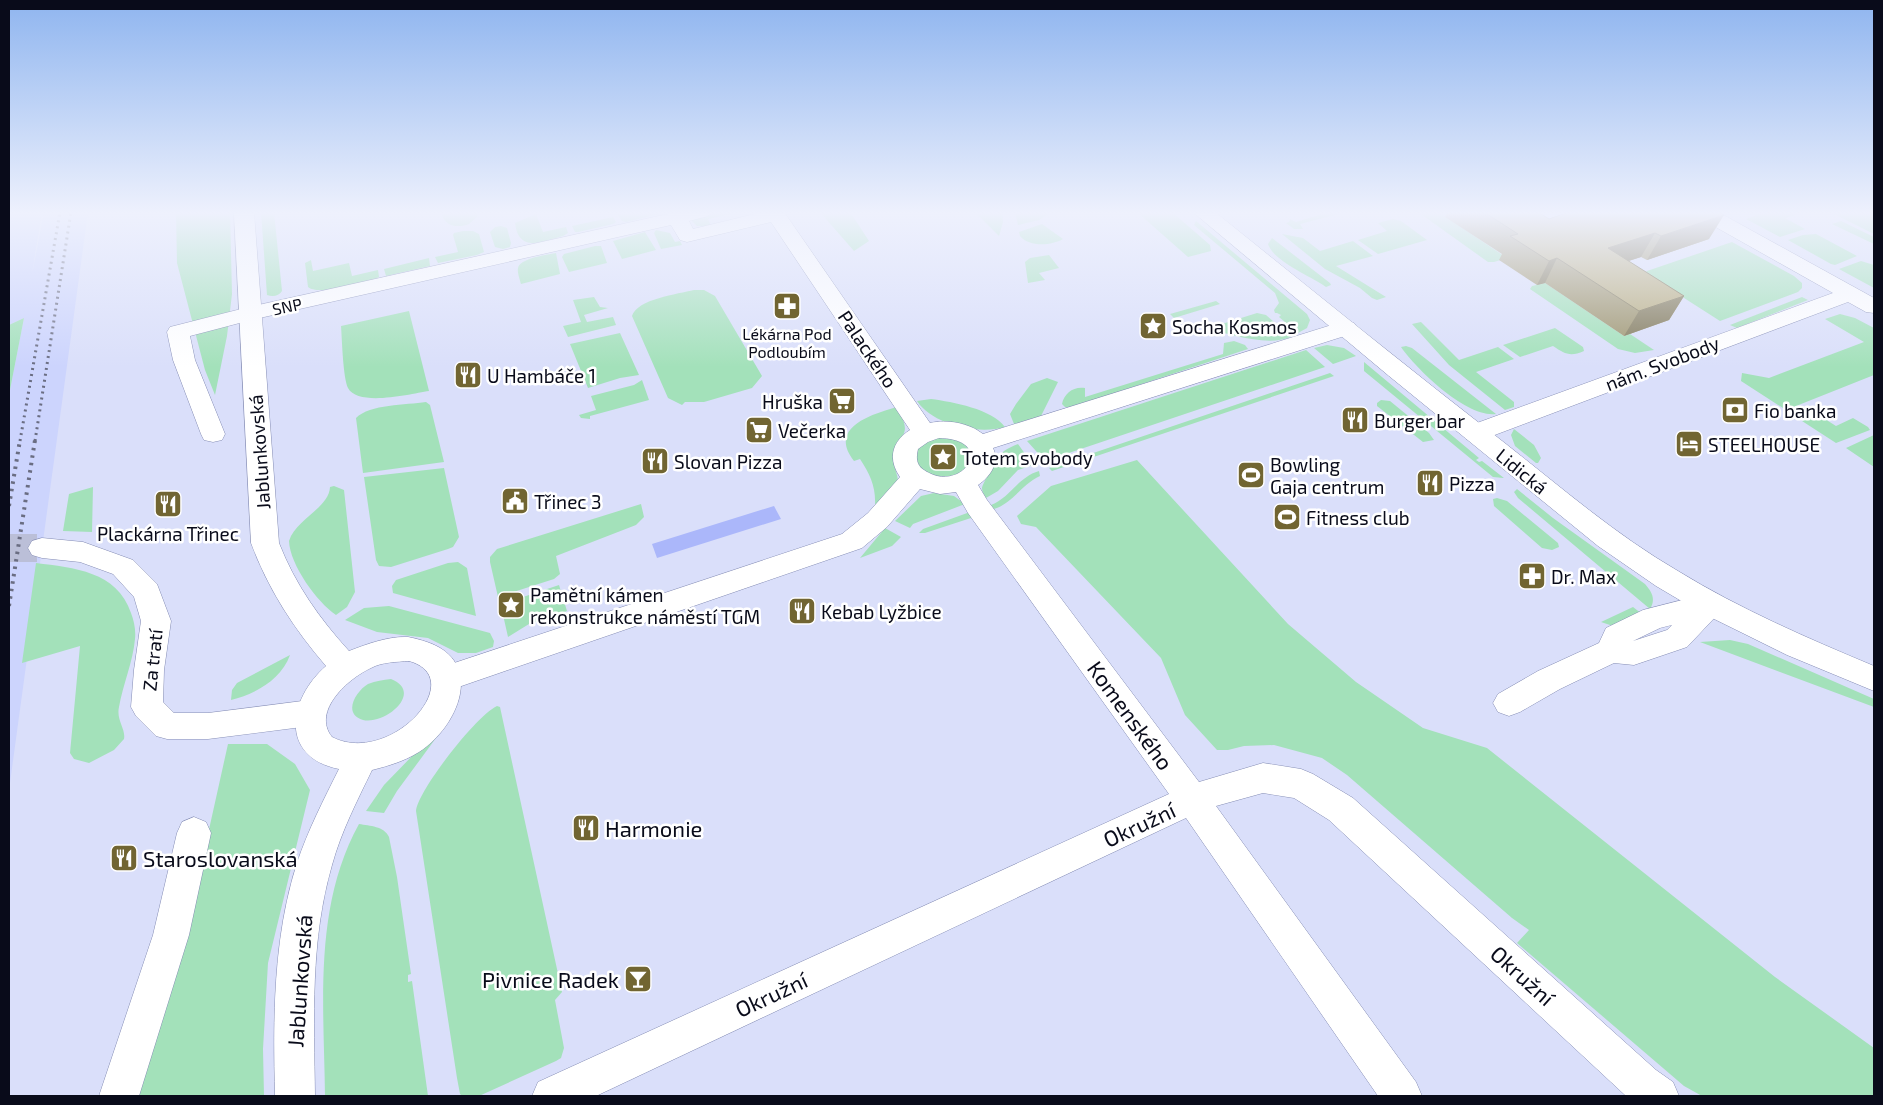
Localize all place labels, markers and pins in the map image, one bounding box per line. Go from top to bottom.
pharmacy icon: Lékárna Pod Podloubím [772,291,802,321]
place icon: Socha Kosmos [1138,311,1168,341]
place label: Socha Kosmos [1172,315,1297,338]
place label: Lékárna Pod Podloubím [742,324,832,361]
restaurant icon: U Hambáče 1 [453,360,483,390]
place label: U Hambáče 1 [487,364,596,387]
supermarket icon: Hruška [827,386,857,416]
place label: Hruška [762,390,823,413]
bank icon: Fio banka [1720,395,1750,425]
place label: Fio banka [1754,399,1836,422]
restaurant icon: Burger bar [1340,405,1370,435]
place label: Burger bar [1374,409,1466,432]
supermarket icon: Večerka [744,415,774,445]
place label: Večerka [778,419,846,442]
hotel icon: STEELHOUSE [1674,429,1704,459]
place label: STEELHOUSE [1708,433,1820,456]
place icon: Totem svobody [928,442,958,472]
restaurant icon: Slovan Pizza [640,446,670,476]
place label: Totem svobody [962,446,1093,469]
place label: Slovan Pizza [674,450,782,473]
place label: Bowling Gaja centrum [1270,453,1385,498]
sports icon: Bowling Gaja centrum [1236,460,1266,490]
restaurant icon: Pizza [1415,468,1445,498]
place label: Pizza [1449,472,1495,495]
public building icon: Třinec 3 [500,486,530,516]
restaurant icon: Plackárna Třinec [153,489,183,519]
place label: Třinec 3 [534,490,601,513]
sports icon: Fitness club [1272,502,1302,532]
place label: Fitness club [1306,506,1410,529]
place label: Plackárna Třinec [97,522,239,545]
pharmacy icon: Dr. Max [1517,561,1547,591]
place label: Dr. Max [1551,565,1616,588]
place label: Pamětní kámen rekonstrukce náměstí TGM [530,583,760,628]
place icon: Pamětní kámen rekonstrukce náměstí TGM [496,590,526,620]
restaurant icon: Kebab Lyžbice [787,596,817,626]
place label: Kebab Lyžbice [821,600,942,623]
restaurant icon: Harmonie [571,813,601,843]
place label: Harmonie [605,815,702,841]
restaurant icon: Staroslovanská [109,843,139,873]
place label: Staroslovanská [143,845,298,871]
bar icon: Pivnice Radek [623,964,653,994]
place label: Pivnice Radek [482,966,619,992]

